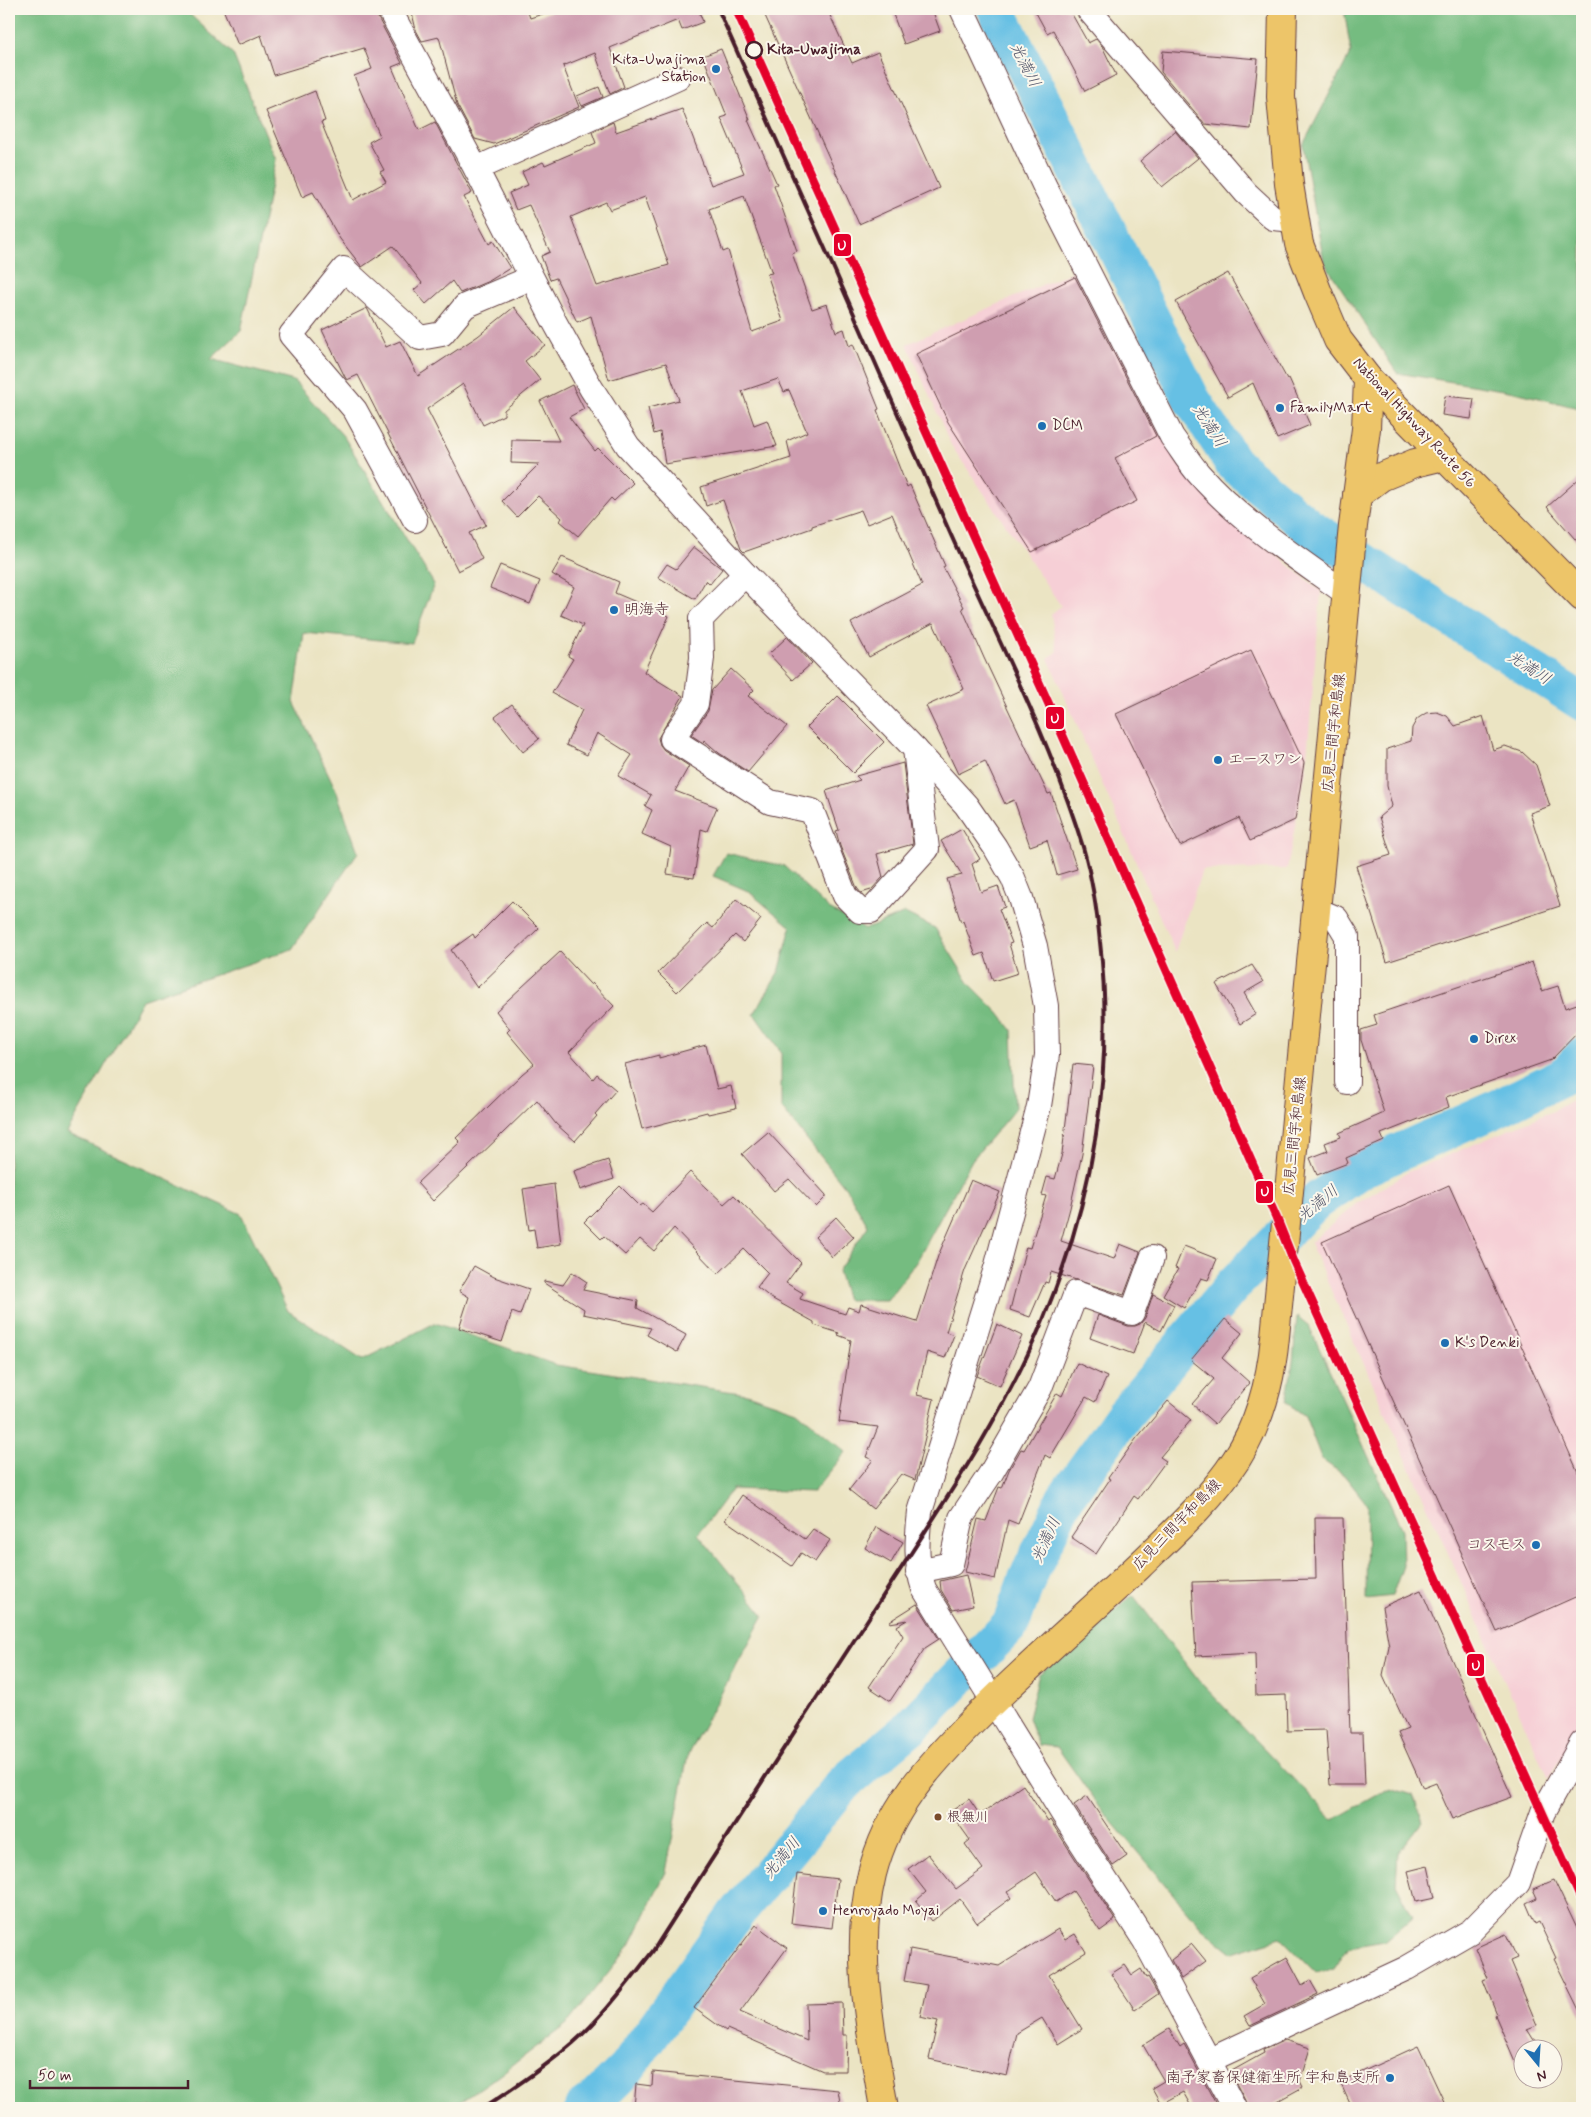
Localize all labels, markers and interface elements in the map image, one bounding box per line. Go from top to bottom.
water label: 光満川 [1005,39,1045,91]
place label: Kita-Uwajima [767,40,861,60]
marker: Kita-Uwajima [745,41,763,59]
place label: Kita-Uwajima Station [612,50,706,87]
marker: Kita-Uwajima Station [710,63,722,75]
line badge: U [833,233,852,257]
text: U [837,237,847,255]
street label: National Highway Route 56 [1348,353,1480,493]
place label: FamilyMart [1290,398,1372,418]
water label: 光満川 [1187,400,1231,452]
marker: FamilyMart [1274,402,1286,414]
place label: DCM [1052,416,1083,436]
marker: DCM [1036,420,1048,432]
place label: 明海寺 [624,600,669,620]
marker: 明海寺 [608,604,620,616]
water label: 光満川 [1503,646,1555,690]
street label: 広見三間宇和島線 [1318,672,1350,794]
line badge: U [1045,706,1065,730]
text: U [1050,710,1060,728]
place label: エースワン [1228,750,1302,770]
marker: エースワン [1212,754,1224,766]
place label: Direx [1484,1029,1516,1049]
marker: Direx [1468,1033,1480,1045]
street label: 広見三間宇和島線 [1279,1075,1311,1197]
line badge: U [1255,1180,1274,1204]
water label: 光満川 [1293,1181,1343,1227]
text: U [1260,1183,1270,1201]
place label: K's Denki [1455,1333,1519,1353]
marker: K's Denki [1439,1337,1451,1349]
street label: 広見三間宇和島線 [1128,1475,1226,1575]
water label: 光満川 [1026,1514,1066,1566]
place label: コスモス [1467,1535,1526,1555]
marker: コスモス [1530,1539,1542,1551]
line badge: U [1466,1653,1485,1677]
text: U [1471,1657,1481,1675]
place label: 根無川 [947,1808,989,1826]
marker: 根無川 [933,1812,943,1822]
water label: 光満川 [759,1833,805,1883]
place label: Henroyado Moyai [833,1901,939,1921]
marker: Henroyado Moyai [817,1905,829,1917]
north arrow [1514,2040,1564,2090]
scale bar [30,2057,188,2089]
text: N [1534,2065,1549,2085]
text: 50 m [38,2066,72,2086]
place label: 南予家畜保健衛生所 宇和島支所 [1166,2068,1380,2088]
marker: 南予家畜保健衛生所 宇和島支所 [1384,2072,1396,2084]

